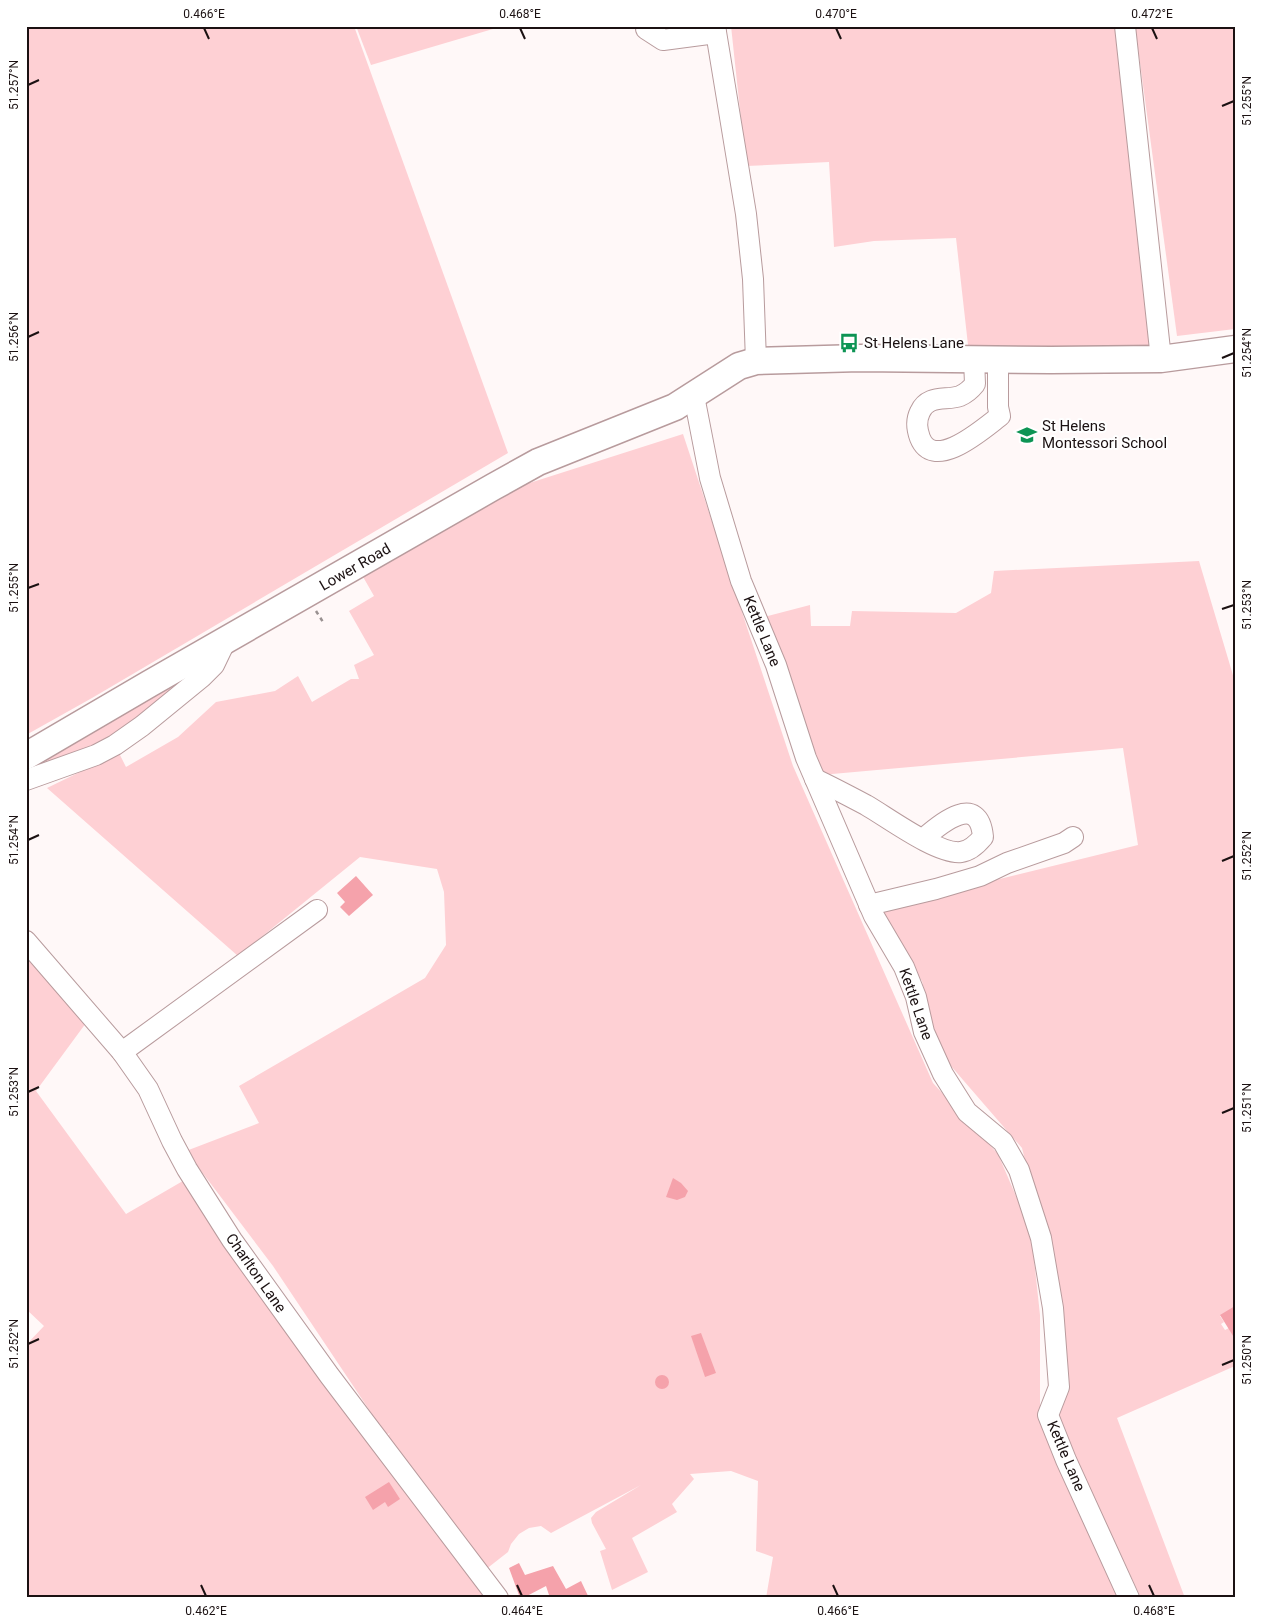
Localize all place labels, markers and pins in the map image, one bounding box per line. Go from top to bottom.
bus stop icon: St Helens Lane [838,332,860,354]
place label: St Helens Lane [864,334,964,352]
place label: St Helens Montessori School [1042,417,1167,452]
school or university icon: St Helens Montessori School [1016,424,1038,446]

